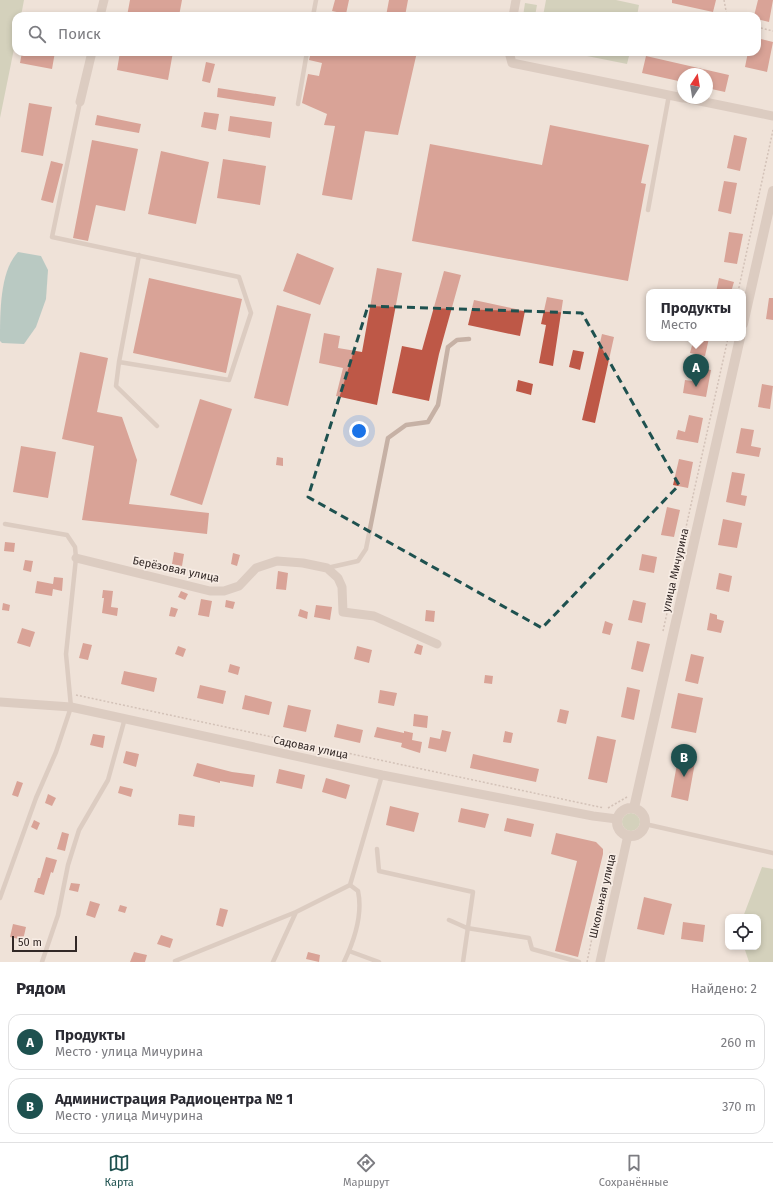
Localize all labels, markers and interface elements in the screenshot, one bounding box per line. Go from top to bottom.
search box [12,12,761,56]
icon: search [26,23,48,45]
text: Поиск [58,25,101,43]
north arrow [677,68,713,104]
popup [646,289,746,341]
text: Продукты [661,299,731,317]
text: Место [661,317,697,332]
pin: A [683,354,709,387]
your location [349,421,369,441]
street label: улица Мичурина [659,527,691,613]
street label: Берёзовая улица [131,554,220,585]
street label: Садовая улица [272,733,350,762]
pin: B [671,744,697,777]
street label: Школьная улица [586,853,619,940]
map controls [725,914,761,950]
button: locate [725,914,761,950]
scale bar [12,934,77,953]
text: 50 m [18,936,42,949]
text: Рядом [16,978,66,999]
text: Найдено: 2 [691,981,757,996]
text: Продукты [55,1026,125,1044]
text: A [26,1035,34,1050]
text: 260 m [721,1035,756,1050]
text: Место · улица Мичурина [55,1044,203,1059]
text: Администрация Радиоцентра № 1 [55,1090,293,1108]
text: B [26,1099,34,1114]
text: 370 m [722,1099,756,1114]
text: Место · улица Мичурина [55,1108,203,1123]
tab: Карта [105,1152,134,1189]
tab: Маршрут [343,1152,390,1189]
tab: Сохранённые [599,1152,668,1189]

